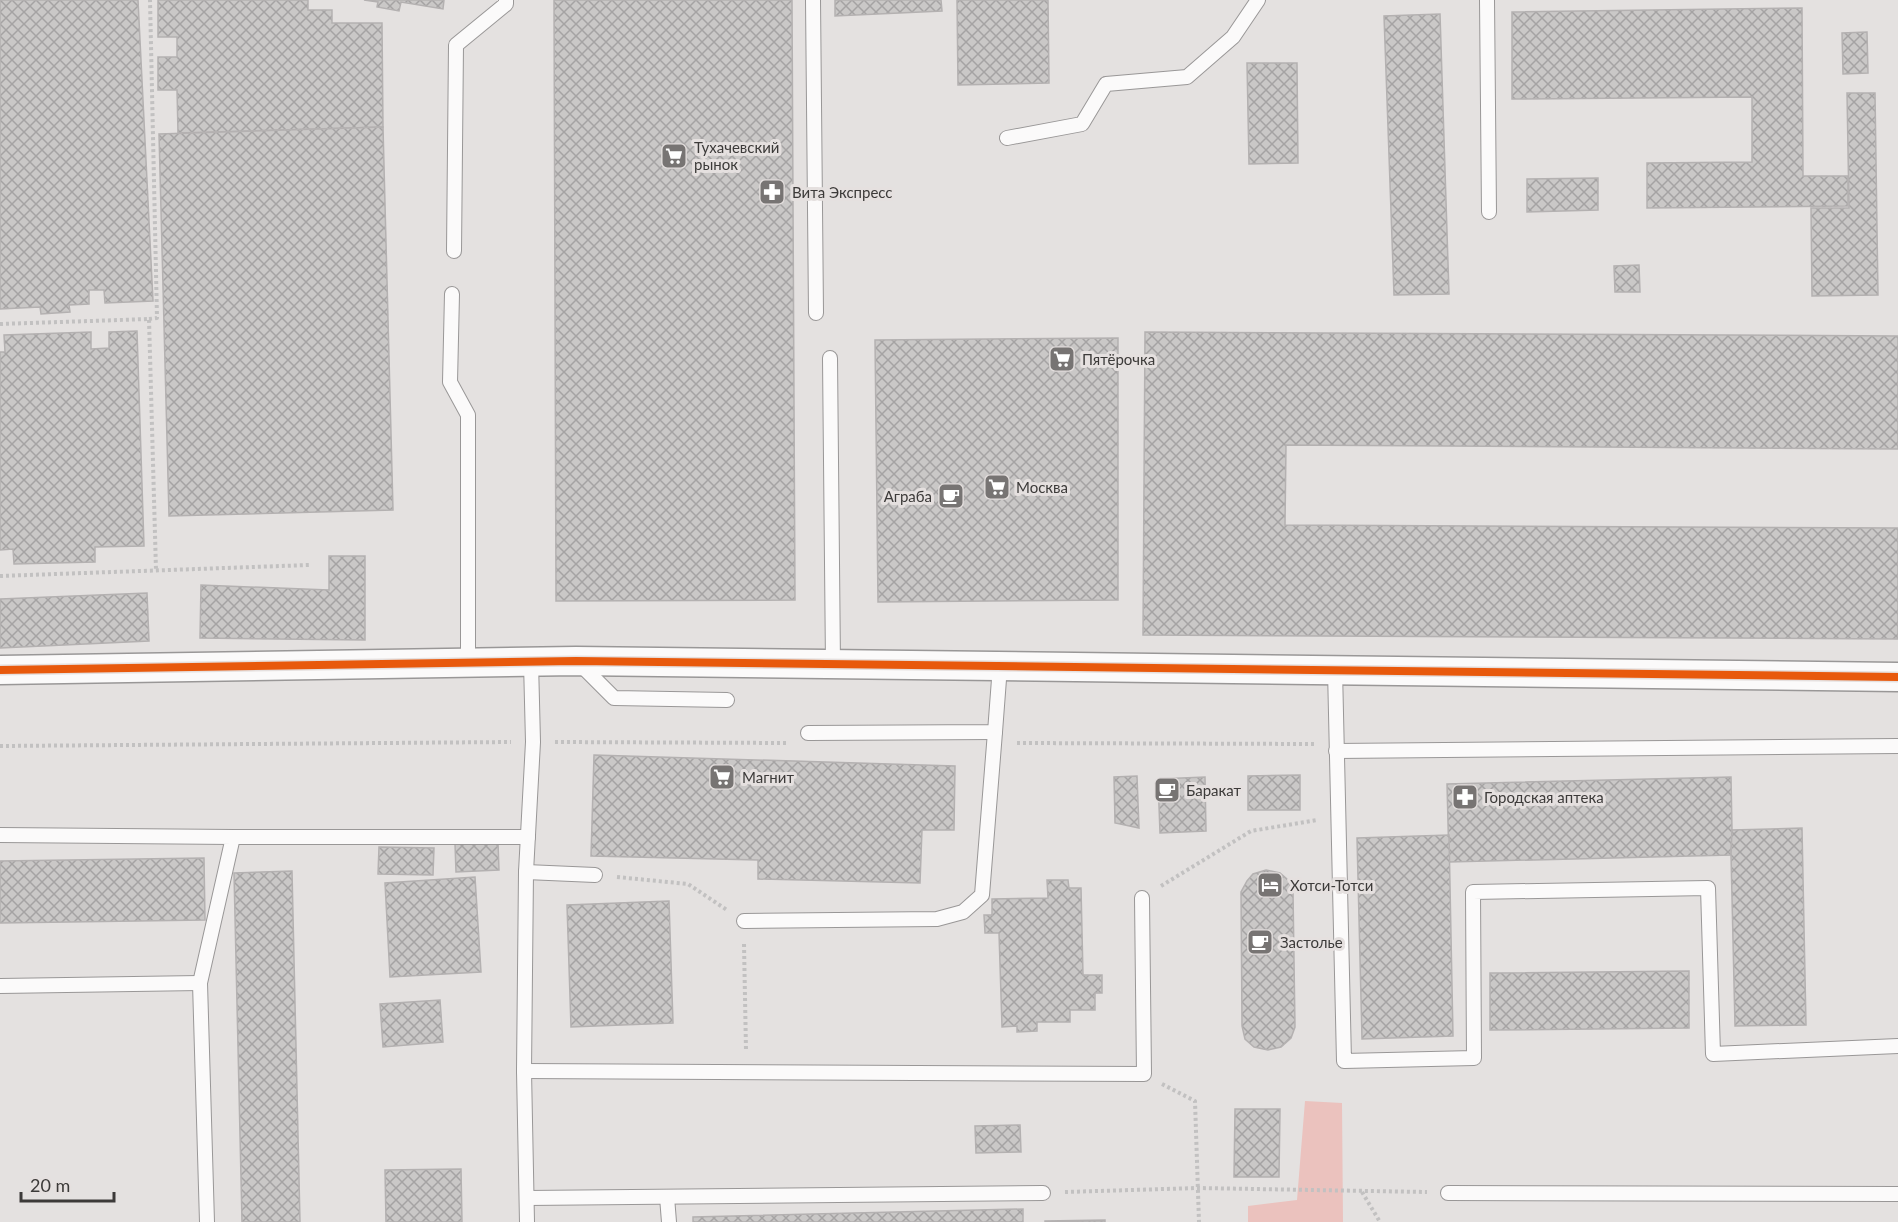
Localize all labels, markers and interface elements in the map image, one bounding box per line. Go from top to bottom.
place label: Тухачевский рынок [694,138,780,173]
supermarket icon: Тухачевский рынок [659,141,689,171]
pharmacy icon: Вита Экспресс [757,177,787,207]
place label: Вита Экспресс [792,183,893,201]
supermarket icon: Пятёрочка [1047,344,1077,374]
place label: Пятёрочка [1082,350,1155,368]
supermarket icon: Москва [982,472,1012,502]
place label: Москва [1016,478,1068,496]
cafe icon: Аграба [936,481,966,511]
place label: Аграба [884,487,932,505]
supermarket icon: Магнит [707,762,737,792]
place label: Магнит [742,768,794,786]
cafe icon: Баракат [1152,775,1182,805]
place label: Баракат [1186,781,1242,799]
pharmacy icon: Городская аптека [1450,782,1480,812]
place label: Городская аптека [1484,788,1604,806]
hotel icon: Хотси-Тотси [1255,870,1285,900]
place label: Хотси-Тотси [1290,876,1373,894]
cafe icon: Застолье [1245,927,1275,957]
place label: Застолье [1280,933,1343,951]
scale bar [21,1165,114,1203]
text: 20 m [30,1174,70,1196]

